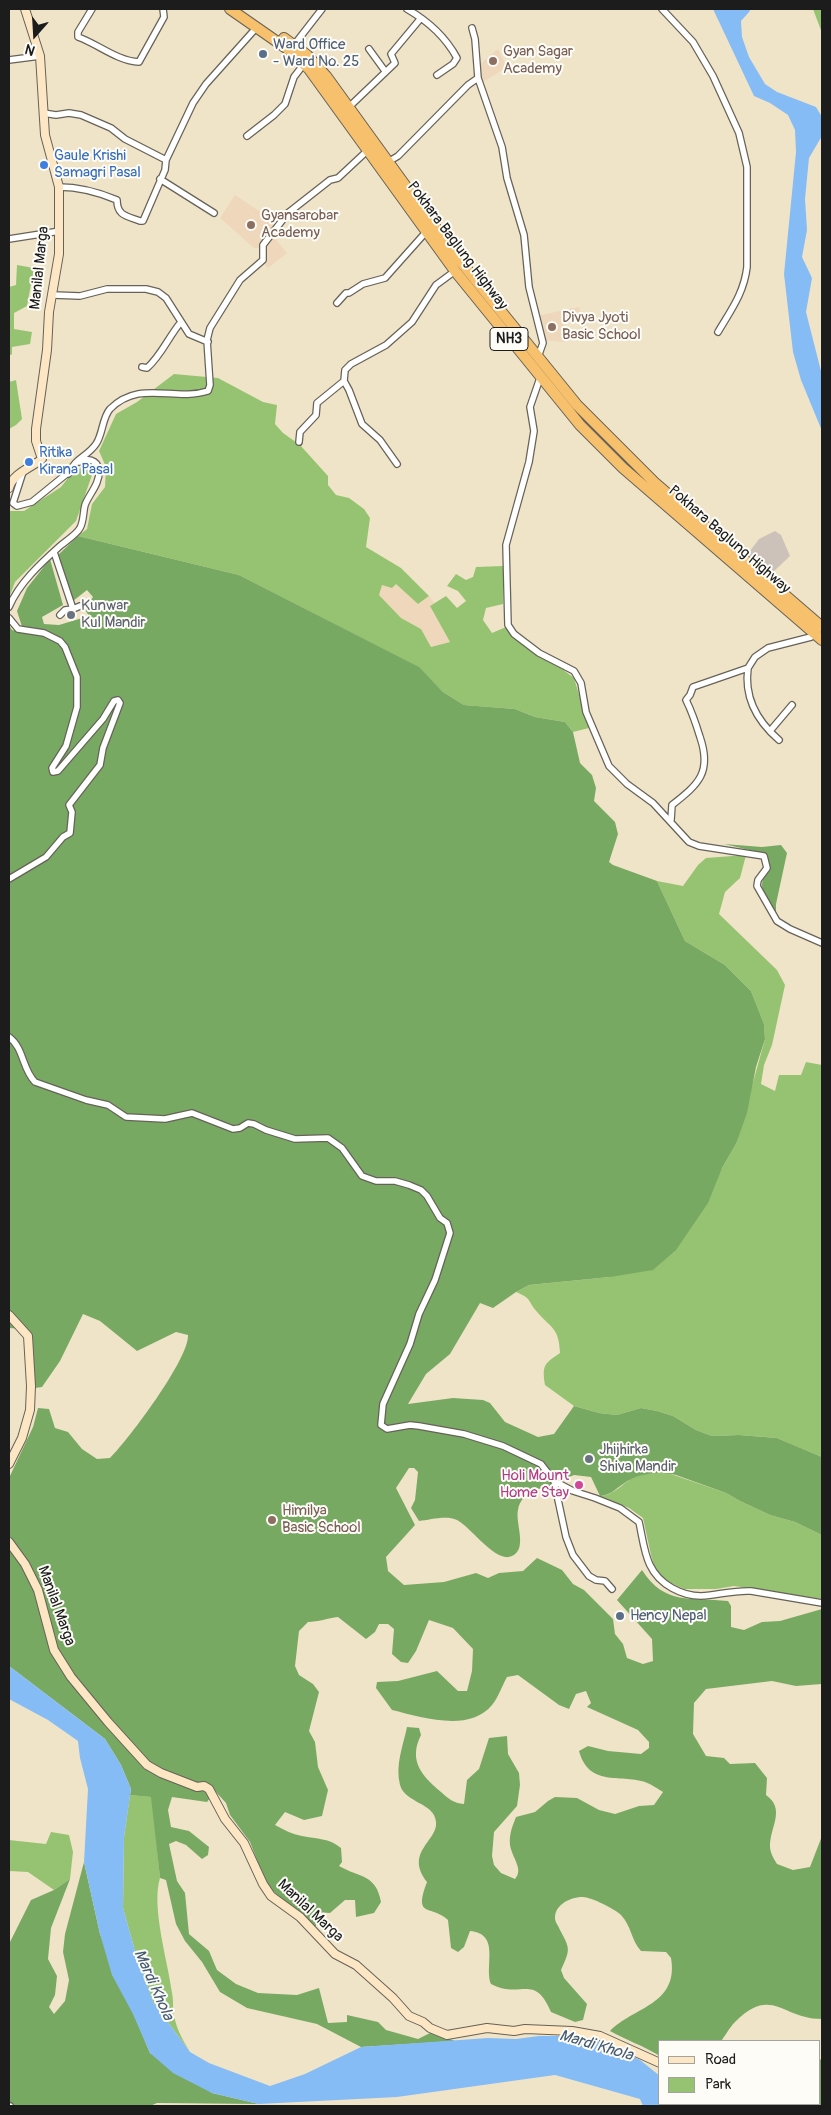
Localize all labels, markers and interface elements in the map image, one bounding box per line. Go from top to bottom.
north arrow [10,10,60,60]
place label: Ward Office - Ward No. 25 [273,36,359,71]
text: N [23,40,37,59]
place label: Gyan Sagar Academy [503,43,573,78]
marker: Ward Office - Ward No. 25 [257,48,269,60]
marker: Gyan Sagar Academy [487,55,499,67]
place label: Gaule Krishi Samagri Pasal [54,147,141,182]
marker: Gaule Krishi Samagri Pasal [38,159,50,171]
street label: Pokhara Baglung Highway [403,178,511,314]
place label: Gyansarobar Academy [261,207,339,242]
marker: Gyansarobar Academy [245,219,257,231]
street label: Manilal Marga [27,226,53,310]
place label: Divya Jyoti Basic School [562,309,641,344]
marker: Divya Jyoti Basic School [546,321,558,333]
road number: NH3 [490,328,528,350]
place label: Ritika Kirana Pasal [39,444,113,479]
marker: Ritika Kirana Pasal [23,456,35,468]
street label: Pokhara Baglung Highway [664,482,794,598]
place label: Kunwar Kul Mandir [81,597,146,632]
marker: Kunwar Kul Mandir [65,609,77,621]
place label: Jhijhirka Shiva Mandir [599,1441,676,1476]
marker: Jhijhirka Shiva Mandir [583,1453,595,1465]
place label: Holi Mount Home Stay [500,1467,569,1502]
marker: Holi Mount Home Stay [573,1479,585,1491]
place label: Himilya Basic School [282,1502,361,1537]
marker: Himilya Basic School [266,1514,278,1526]
street label: Manilal Marga [33,1564,79,1648]
place label: Hency Nepal [630,1607,707,1625]
marker: Hency Nepal [614,1610,626,1622]
street label: Manilal Marga [273,1876,347,1946]
water label: Mardi Khola [129,1947,177,2023]
water label: Mardi Khola [557,2026,635,2066]
legend [658,2040,821,2105]
text: Road [705,2050,736,2069]
text: Park [705,2075,731,2094]

